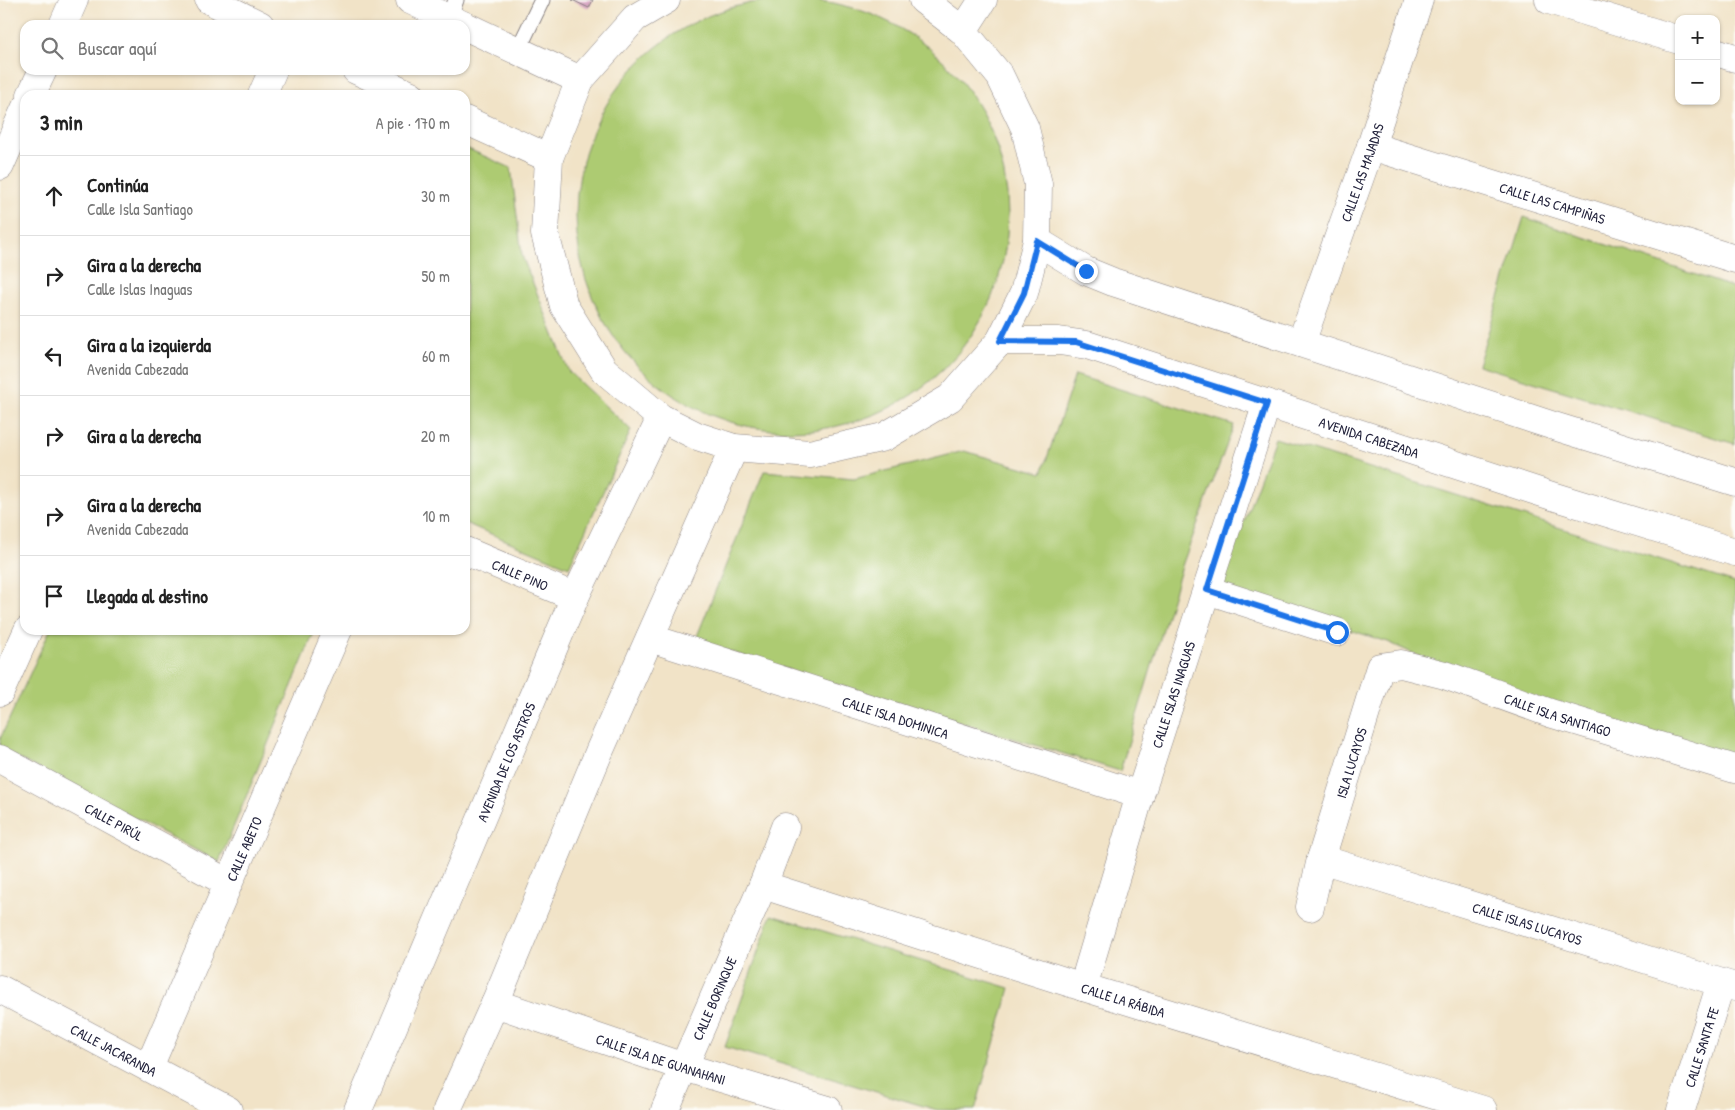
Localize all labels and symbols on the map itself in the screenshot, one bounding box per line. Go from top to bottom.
street label: CALLE LAS MAJADAS [1335,120,1388,224]
street label: CALLE LAS CAMPIÑAS [1497,177,1608,228]
route end [1075,260,1098,283]
street label: AVENIDA CABEZADA [1317,412,1422,462]
street label: CALLE PINO [489,554,552,595]
route start [1326,621,1349,644]
street label: CALLE ISLAS INAGUAS [1146,638,1199,750]
street label: CALLE ISLA SANTIAGO [1502,688,1614,741]
street label: CALLE ISLA DOMINICA [840,691,952,743]
street label: AVENIDA DE LOS ASTROS [472,699,539,824]
street label: ISLA LUCAYOS [1331,725,1371,800]
street label: CALLE PIRÚL [82,798,147,845]
street label: CALLE ABETO [221,813,266,884]
street label: CALLE ISLAS LUCAYOS [1470,897,1585,949]
street label: CALLE BORINQUE [687,953,740,1043]
street label: CALLE LA RÁBIDA [1079,978,1168,1021]
street label: CALLE SANTA FE [1679,1004,1722,1090]
street label: CALLE JACARANDA [67,1019,161,1080]
street label: CALLE ISLA DE GUANAHANI [594,1028,728,1088]

